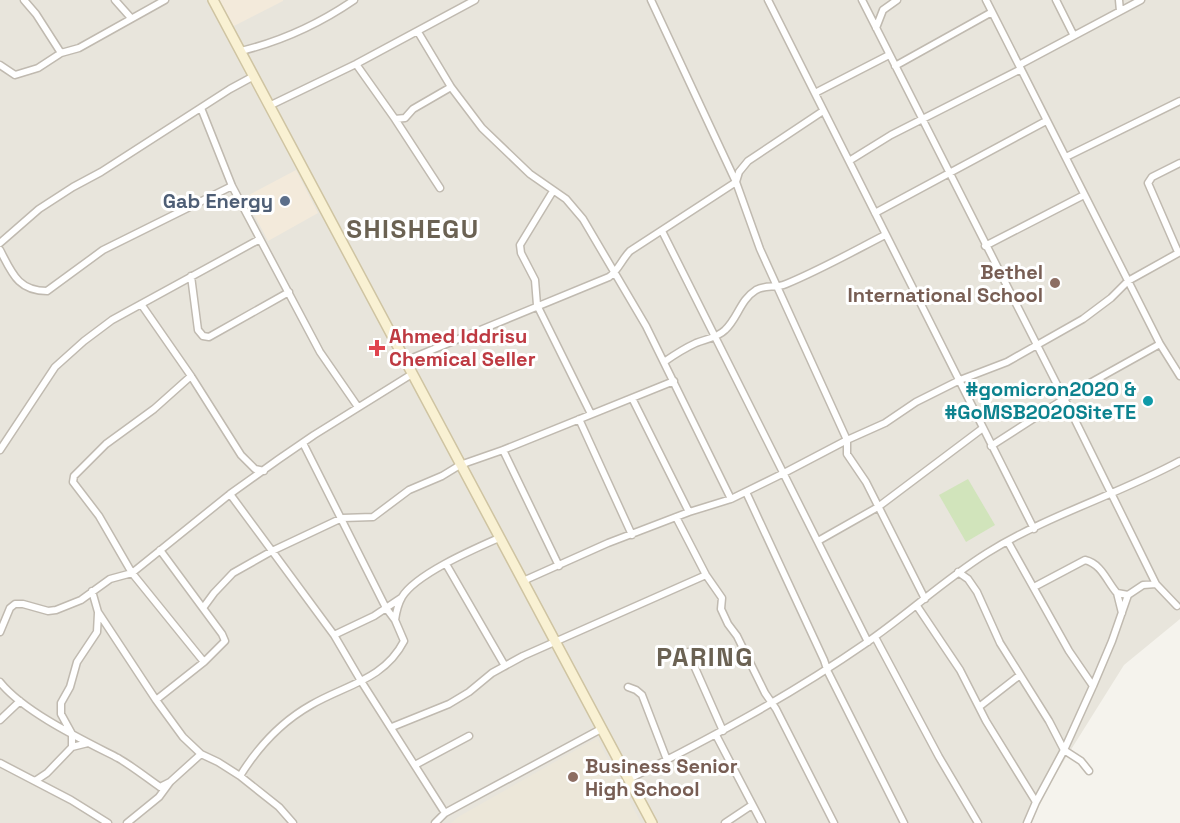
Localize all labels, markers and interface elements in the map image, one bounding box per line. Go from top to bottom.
place label: Gab Energy [163,188,273,214]
marker: Gab Energy [278,194,292,208]
district label: SHISHEGU [346,212,480,246]
place label: Bethel International School [847,259,1043,308]
marker: Bethel International School [1048,276,1062,290]
place label: Ahmed Iddrisu Chemical Seller [389,323,536,372]
marker: Ahmed Iddrisu Chemical Seller [370,341,384,355]
place label: #gomicron2020 & #GoMSB2020SiteTE [945,376,1136,425]
marker: #gomicron2020 & #GoMSB2020SiteTE [1141,394,1155,408]
district label: PARING [656,640,754,674]
place label: Business Senior High School [585,753,738,802]
marker: Business Senior High School [566,770,580,784]

